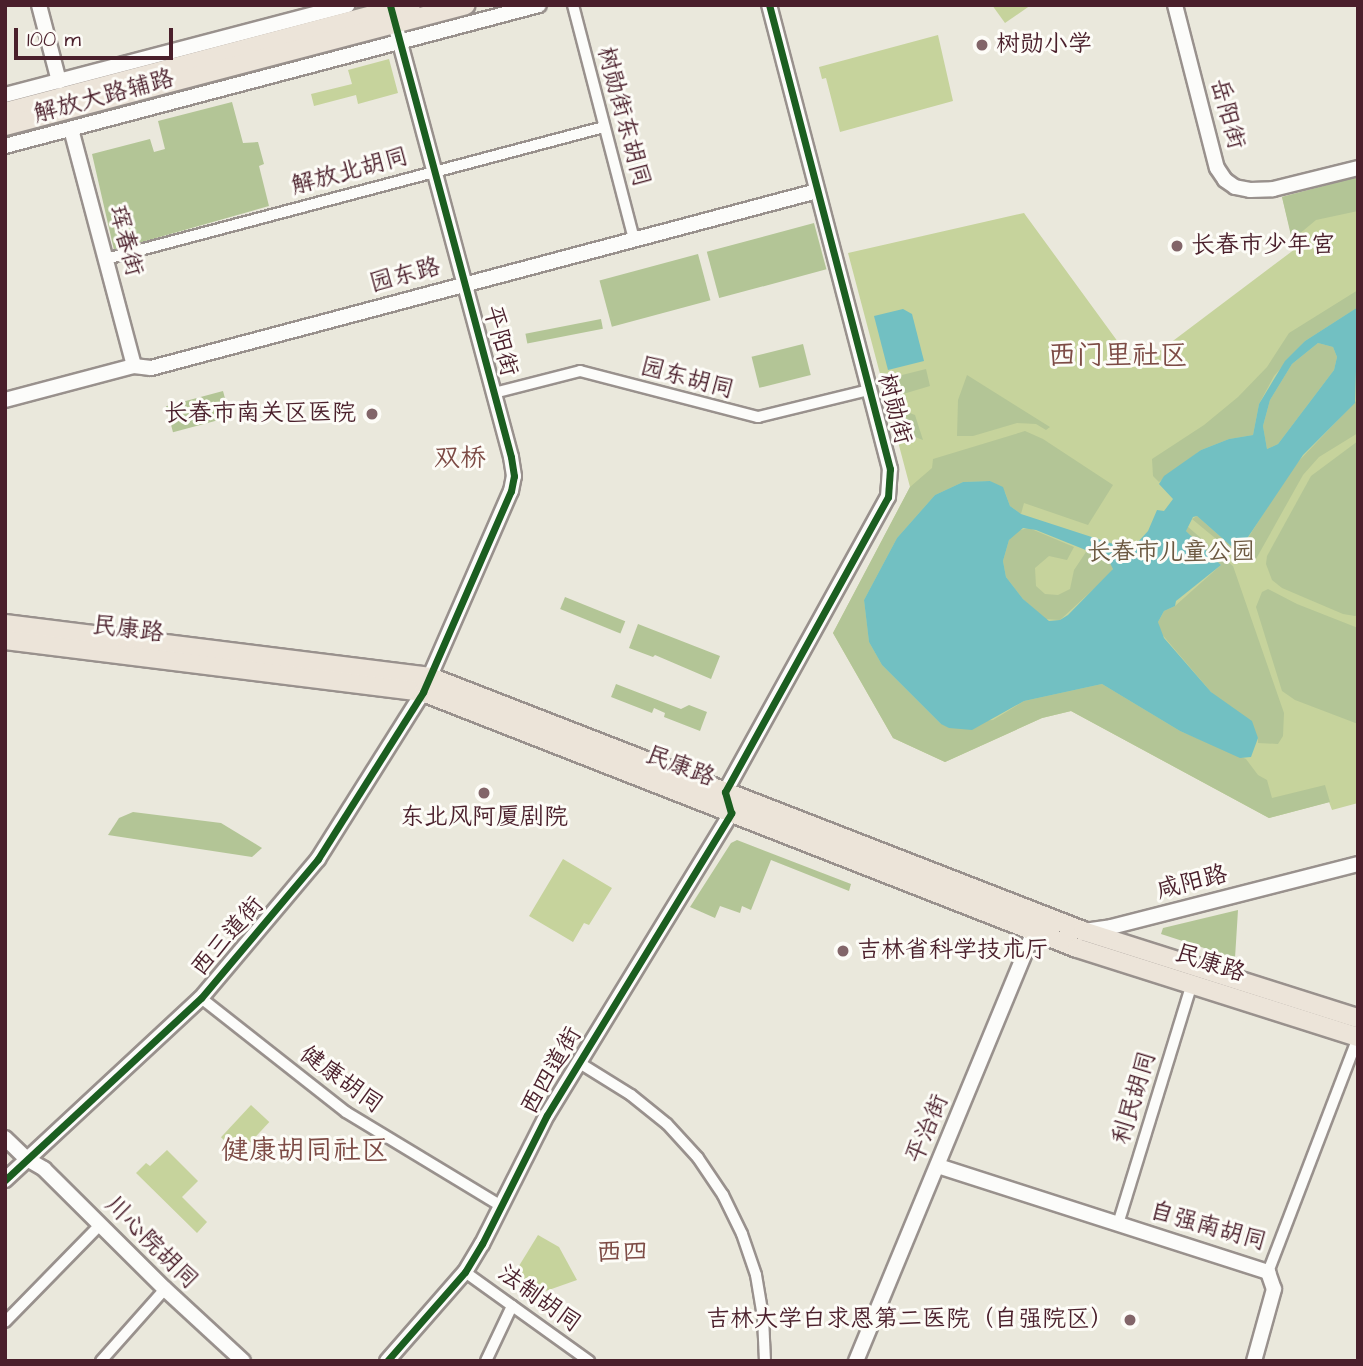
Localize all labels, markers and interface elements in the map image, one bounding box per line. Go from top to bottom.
scale bar [18,14,177,58]
text: 100 m [27,25,81,54]
place label: 树勋小学 [996,31,1092,59]
marker: 树勋小学 [974,37,990,53]
street label: 树勋街东胡同 [590,44,656,190]
street label: 解放大路辅路 [31,64,177,130]
street label: 岳阳街 [1204,75,1250,153]
street label: 解放北胡同 [288,143,412,201]
street label: 珲春街 [102,202,148,280]
place label: 长春市少年宫 [1191,232,1335,260]
marker: 长春市少年宫 [1169,238,1185,254]
street label: 园东路 [366,253,444,299]
street label: 平阳街 [477,302,523,380]
district label: 西门里社区 [1048,339,1188,373]
street label: 园东胡同 [637,353,737,405]
street label: 树勋街 [871,370,917,448]
place label: 长春市南关区医院 [164,400,356,428]
marker: 长春市南关区医院 [362,404,382,424]
district label: 双桥 [434,443,486,475]
park label: 长春市儿童公园 [1087,539,1255,567]
street label: 民康路 [91,611,165,649]
street label: 民康路 [641,741,719,793]
marker: 东北风阿厦剧院 [476,785,492,801]
place label: 东北风阿厦剧院 [400,804,568,832]
street label: 咸阳路 [1154,860,1230,906]
street label: 西三道街 [186,891,270,983]
place label: 吉林省科学技术厅 [857,937,1049,965]
street label: 民康路 [1171,939,1249,989]
marker: 吉林省科学技术厅 [835,943,851,959]
street label: 西四道街 [516,1022,588,1120]
street label: 健康胡同 [294,1040,388,1120]
street label: 利民胡同 [1107,1048,1163,1148]
street label: 平治街 [901,1090,955,1168]
district label: 健康胡同社区 [221,1134,389,1168]
street label: 川心院胡同 [98,1190,204,1296]
street label: 自强南胡同 [1146,1197,1270,1257]
district label: 西四 [596,1237,648,1269]
street label: 法制胡同 [492,1259,586,1339]
place label: 吉林大学白求恩第二医院（自强院区） [706,1306,1114,1334]
marker: 吉林大学白求恩第二医院（自强院区） [1120,1310,1140,1330]

